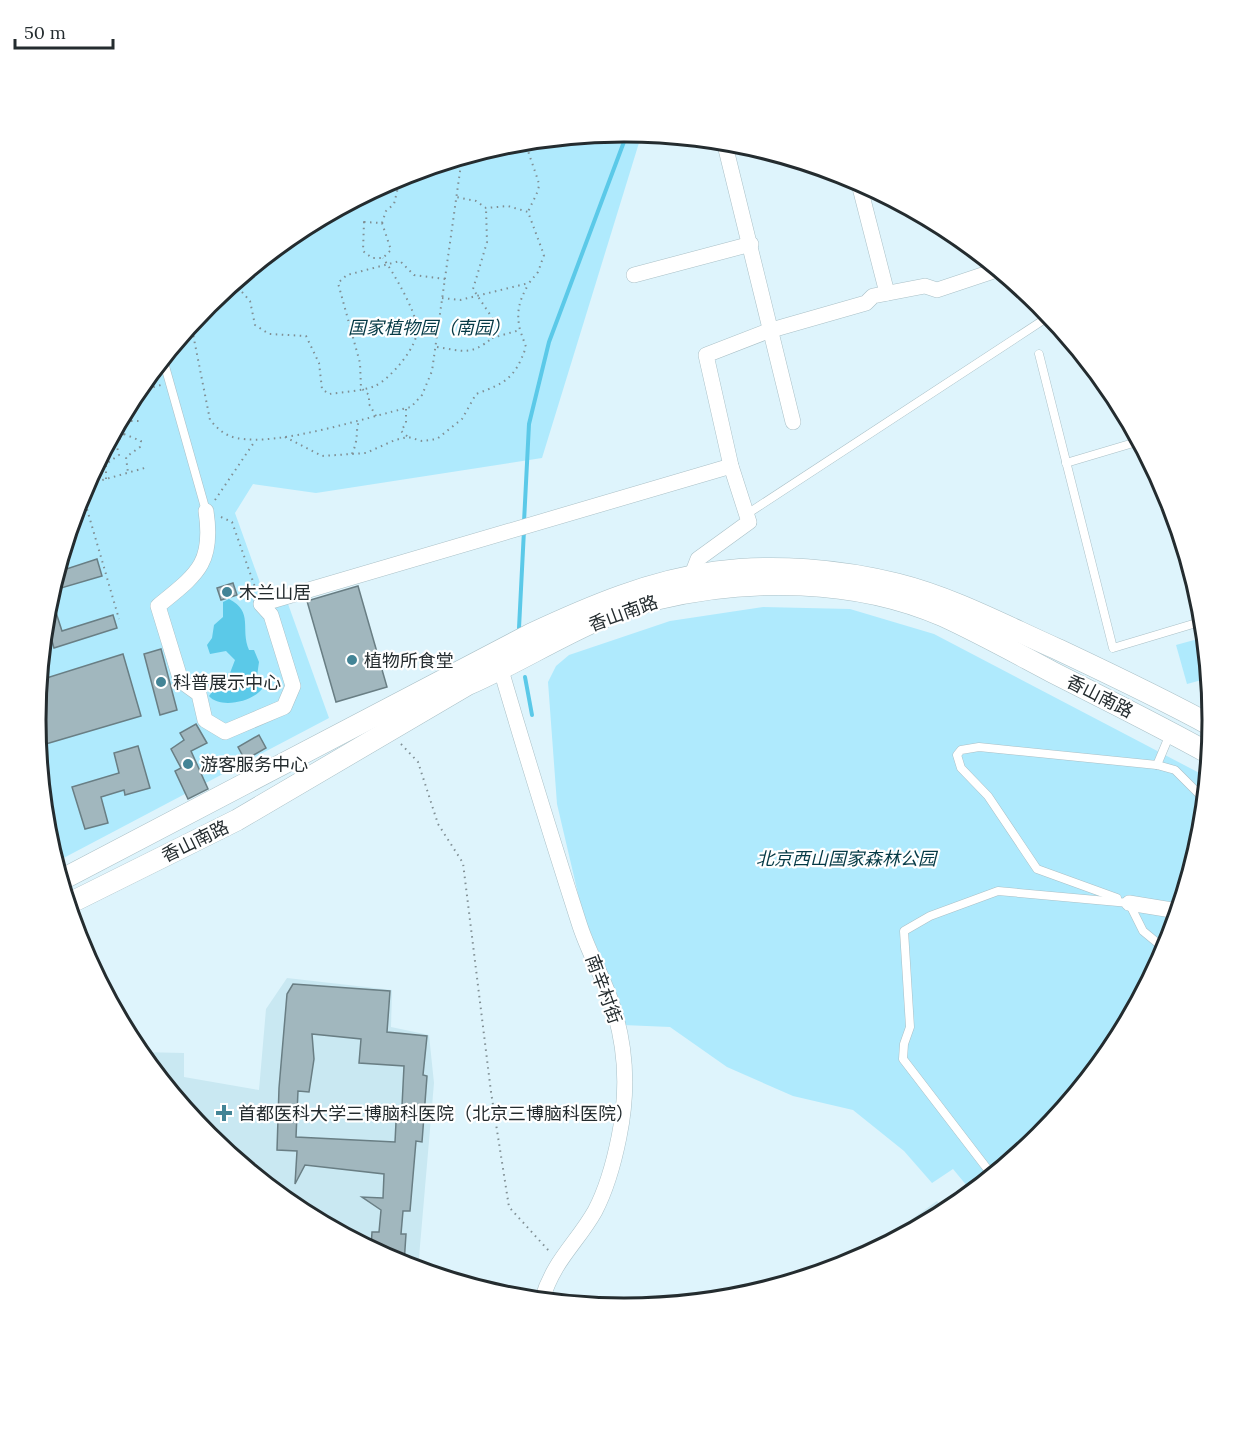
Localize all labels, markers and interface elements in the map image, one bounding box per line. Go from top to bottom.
scale bar [15,12,112,50]
text: 50 m [24,21,66,44]
park label: 国家植物园（南园） [348,316,510,339]
place label: 木兰山居 [239,581,311,604]
marker: 木兰山居 [220,585,234,599]
street label: 香山南路 [585,590,661,636]
place label: 植物所食堂 [364,649,454,672]
marker: 植物所食堂 [345,653,359,667]
street label: 香山南路 [1063,669,1137,723]
place label: 科普展示中心 [173,671,281,694]
marker: 科普展示中心 [154,675,168,689]
place label: 游客服务中心 [200,753,308,776]
marker: 游客服务中心 [181,757,195,771]
street label: 香山南路 [158,815,232,867]
park label: 北京西山国家森林公园 [756,847,939,870]
street label: 南辛村街 [581,951,627,1027]
place label: 首都医科大学三博脑科医院（北京三博脑科医院） [238,1102,634,1125]
marker: 首都医科大学三博脑科医院（北京三博脑科医院） [215,1104,233,1122]

